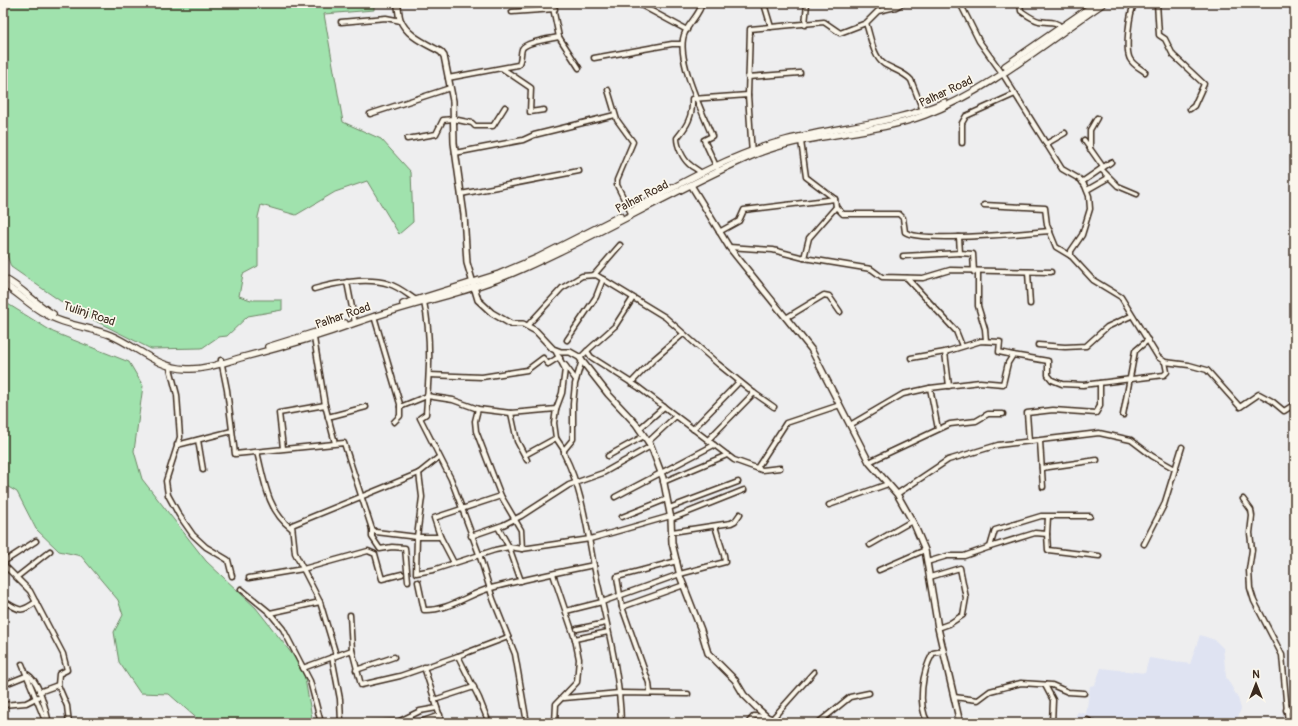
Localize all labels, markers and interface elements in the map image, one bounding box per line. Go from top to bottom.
street label: Palhar Road [917,73,975,111]
street label: Palhar Road [613,177,671,217]
street label: Tulinj Road [61,298,117,330]
street label: Palhar Road [313,300,373,332]
north arrow [1236,664,1276,704]
text: N [1252,668,1260,681]

